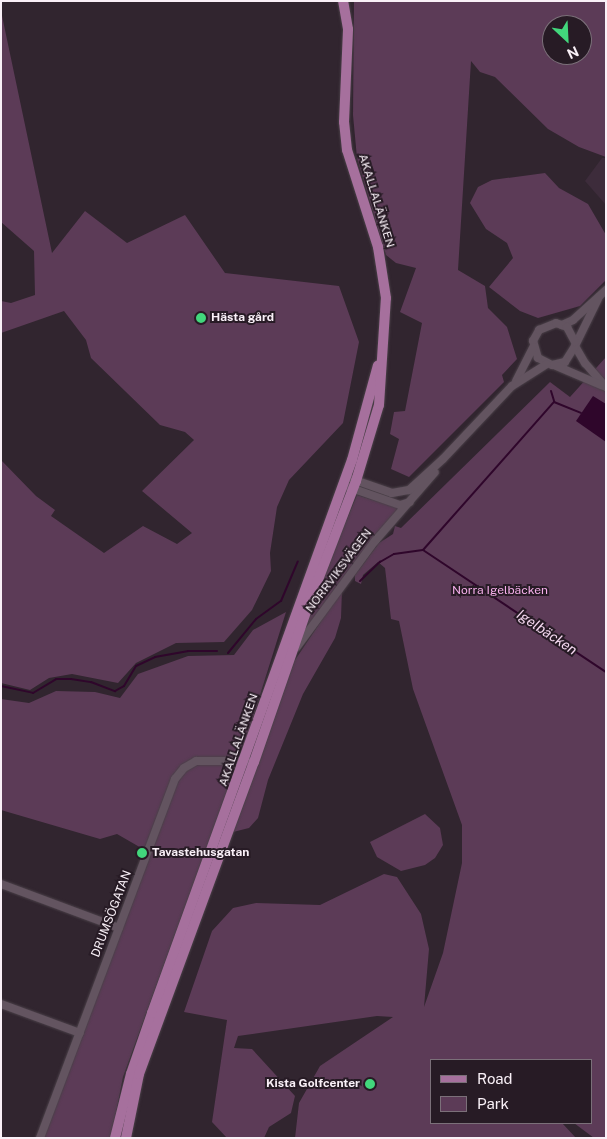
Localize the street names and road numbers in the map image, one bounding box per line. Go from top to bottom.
street label: AKALLALÄNKEN [355,152,397,250]
street label: NORRVIKSVÄGEN [303,526,375,616]
street label: AKALLALÄNKEN [216,692,262,788]
street label: DRUMSÖGATAN [89,869,135,959]

